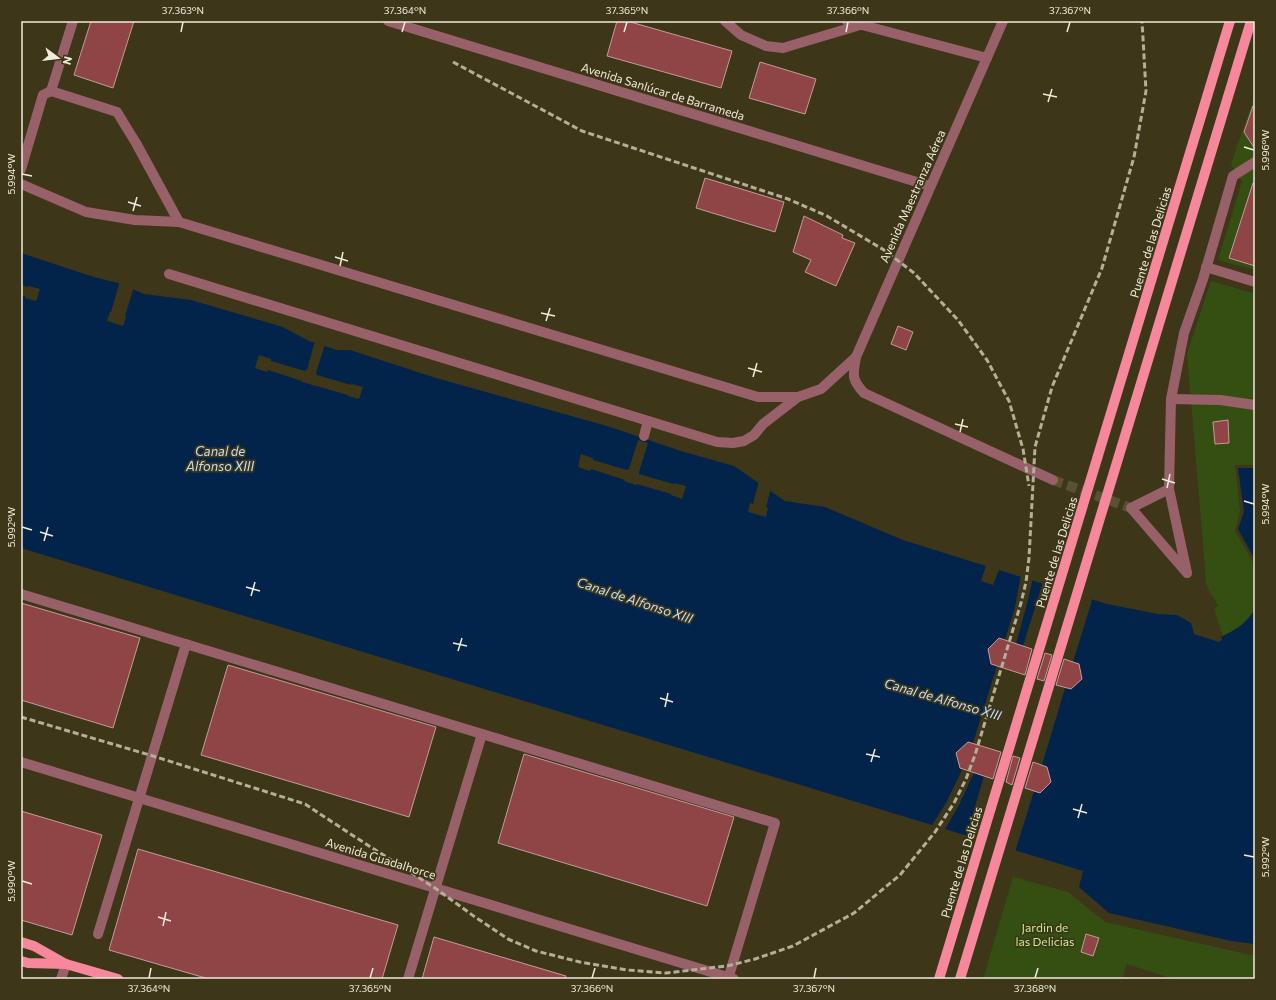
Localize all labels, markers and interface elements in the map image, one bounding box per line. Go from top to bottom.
text: 37.363°N [162,4,204,16]
text: 37.364°N [384,4,426,16]
text: 37.365°N [606,4,648,16]
text: 37.366°N [827,4,869,16]
text: 37.367°N [1049,4,1091,16]
north arrow [38,38,78,78]
text: N [61,55,75,66]
street label: Avenida Sanlúcar de Barrameda [580,59,746,123]
street label: Avenida Maestranza Aérea [876,127,948,265]
text: 5.996°W [1259,130,1271,170]
text: 5.994°W [5,154,17,194]
street label: Puente de las Delicias [1126,185,1174,299]
water label: Canal de Alfonso XIII [185,443,254,474]
text: 5.994°W [1259,484,1271,524]
street label: Puente de las Delicias [1032,495,1080,609]
text: 5.992°W [5,507,17,547]
water label: Canal de Alfonso XIII [575,574,695,626]
water label: Canal de Alfonso XIII [883,675,1004,723]
street label: Puente de las Delicias [937,805,985,919]
street label: Avenida Guadalhorce [324,835,438,881]
text: 5.992°W [1259,837,1271,877]
text: 5.990°W [5,860,17,902]
park label: Jardin de las Delicias [1015,920,1075,948]
text: 37.364°N [128,982,170,994]
text: 37.365°N [349,982,391,994]
text: 37.366°N [571,982,613,994]
text: 37.367°N [793,982,835,994]
text: 37.368°N [1014,982,1056,994]

